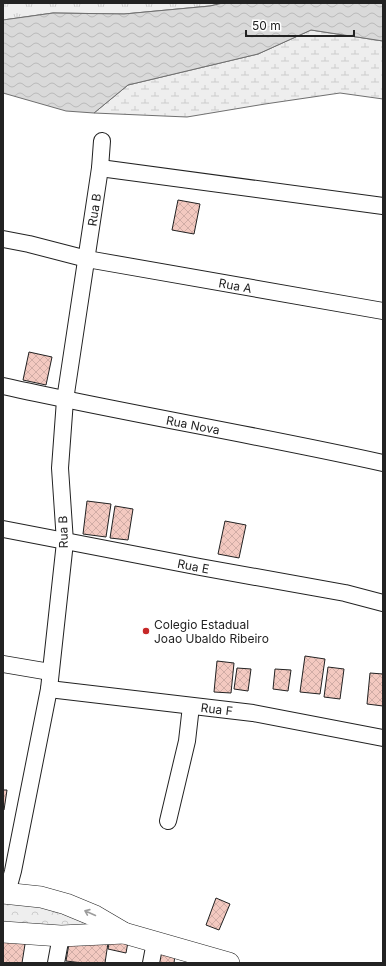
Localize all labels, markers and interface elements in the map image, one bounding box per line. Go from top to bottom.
scale bar [246,12,354,38]
text: 50 m [252,18,281,33]
street label: Rua B [84,192,104,227]
street label: Rua A [218,275,253,295]
street label: Rua Nova [165,412,221,437]
street label: Rua B [55,515,71,549]
street label: Rua E [176,555,211,576]
place label: Colegio Estadual Joao Ubaldo Ribeiro [154,617,269,646]
marker: Colegio Estadual Joao Ubaldo Ribeiro [141,626,151,636]
street label: Rua F [200,699,234,718]
one-way arrow [85,909,97,917]

